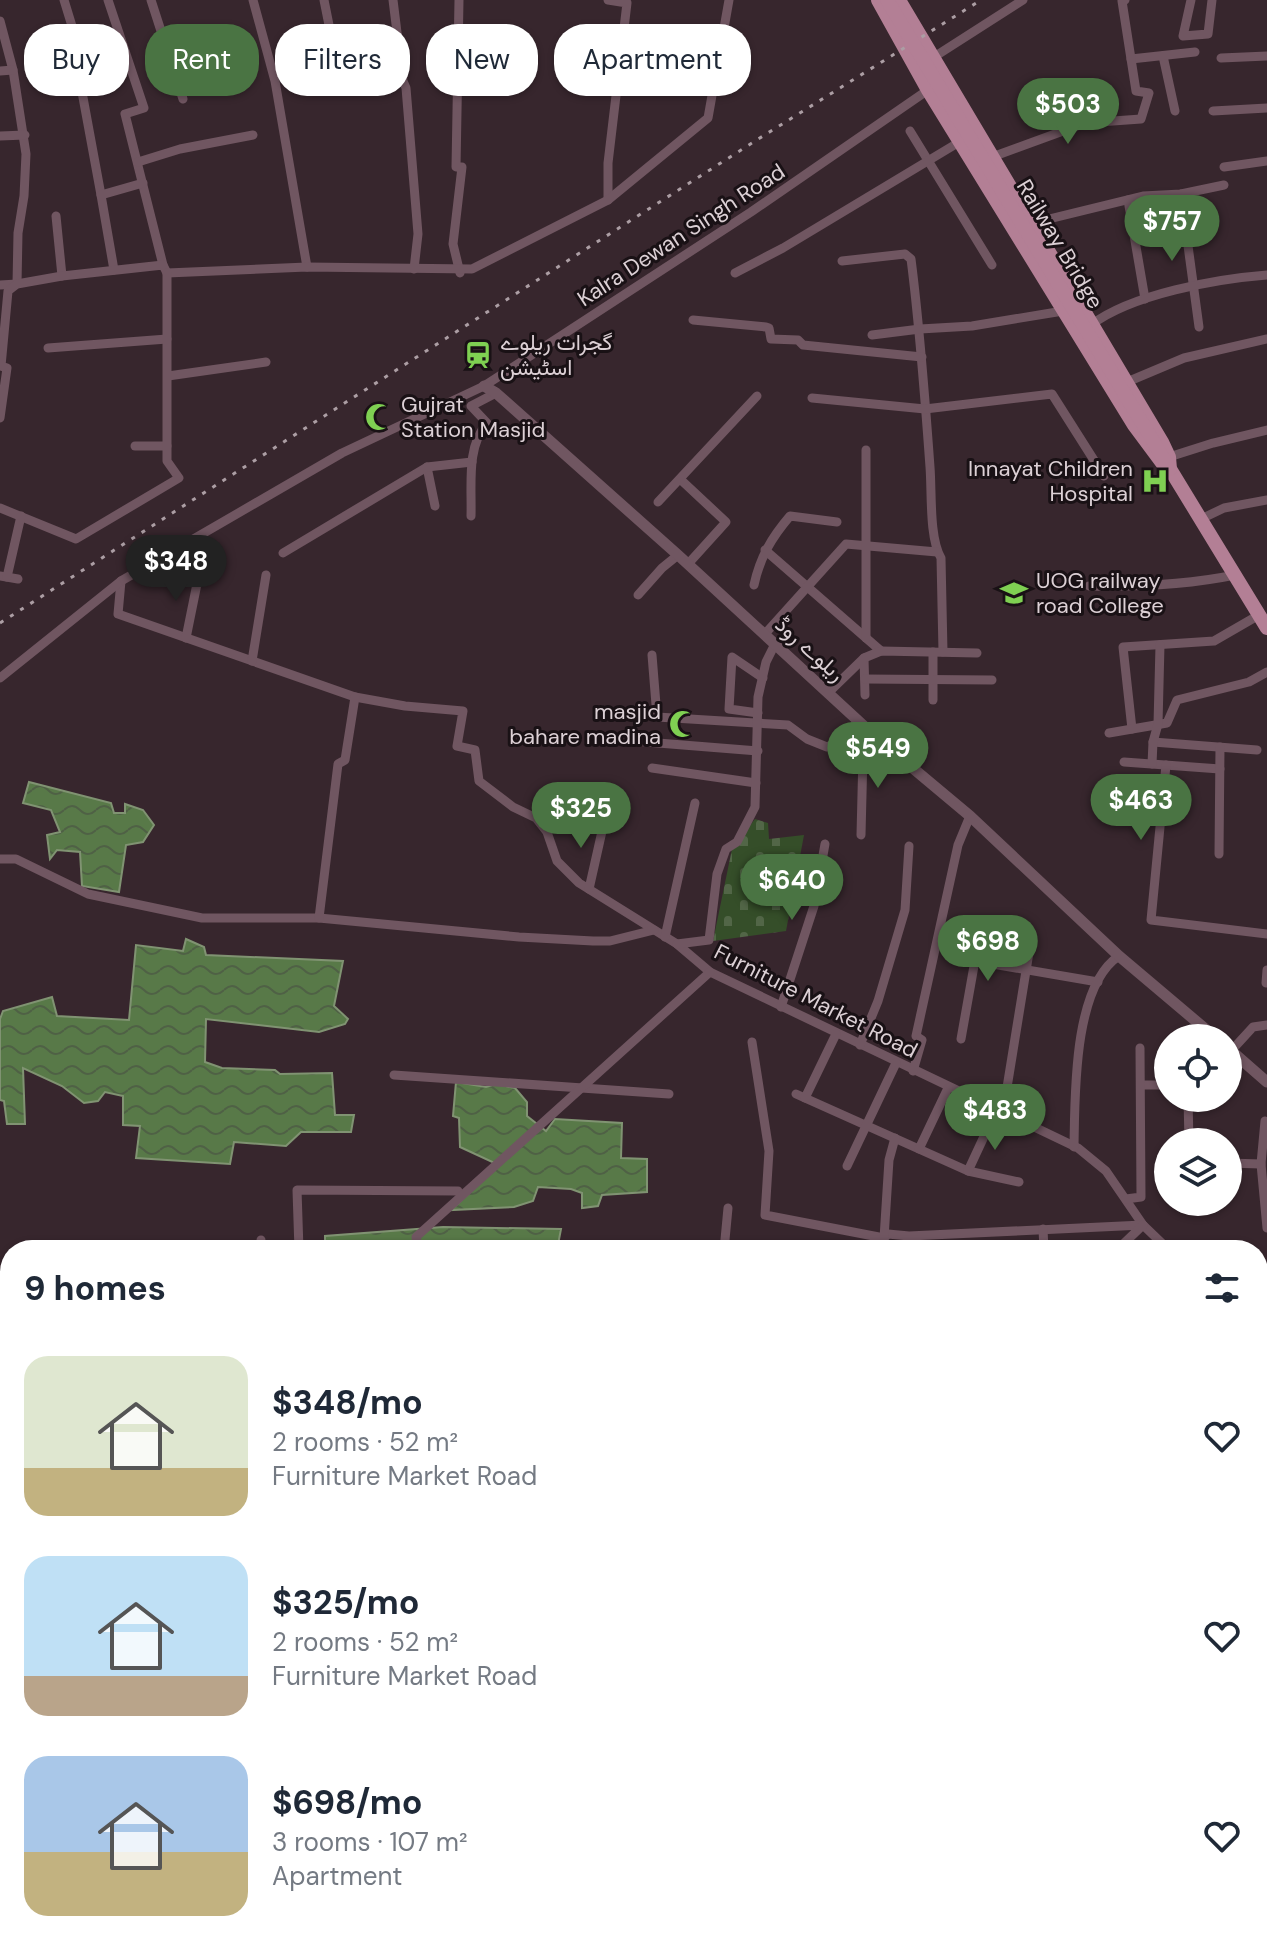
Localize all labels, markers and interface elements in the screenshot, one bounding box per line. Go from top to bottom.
chip: Buy [24,24,129,96]
chip: Rent [145,24,259,96]
chip: Filters [275,24,410,96]
chip: New [426,24,538,96]
chip: Apartment [554,24,751,96]
pin: $503 [1021,78,1115,146]
text: $503 [1035,87,1101,121]
street label: Kalra Dewan Singh Road [572,157,790,313]
street label: Railway Bridge [1010,174,1110,314]
pin: $757 [1125,195,1219,263]
text: $757 [1142,204,1202,238]
place label: گجرات ریلوے اسٹیشن [500,328,613,382]
station icon: گجرات ریلوے اسٹیشن [463,340,493,370]
place label: Gujrat Station Masjid [401,390,545,444]
mosque icon: Gujrat Station Masjid [364,402,394,432]
place label: Innayat Children Hospital [968,454,1133,508]
hospital icon: Innayat Children Hospital [1140,466,1170,496]
pin: $348 [129,535,223,603]
text: $348 [144,544,208,578]
place label: UOG railway road College [1036,566,1164,620]
school or university icon: UOG railway road College [999,578,1029,608]
street label: ریلوے روڈ [769,610,851,688]
place label: masjid bahare madina [509,697,661,751]
mosque icon: masjid bahare madina [668,709,698,739]
pin: $549 [831,722,925,790]
text: $549 [845,731,911,765]
pin: $463 [1094,774,1188,842]
pin: $325 [534,782,628,850]
text: $463 [1109,783,1173,817]
text: $325 [550,791,612,825]
pin: $640 [745,854,839,922]
text: $640 [758,863,826,897]
pin: $698 [941,915,1035,983]
text: $698 [956,924,1020,958]
street label: Furniture Market Road [709,937,923,1065]
map controls [1154,1024,1242,1216]
button: locate [1154,1024,1242,1112]
pin: $483 [948,1084,1042,1152]
text: $483 [963,1093,1027,1127]
button: layers [1154,1128,1242,1216]
text: 9 homes [24,1266,166,1311]
icon: filters [1200,1266,1244,1310]
text: $348/mo [272,1380,423,1425]
icon: home [88,1388,184,1484]
icon: heart [1200,1414,1244,1458]
text: 2 rooms · 52 m² [272,1425,458,1459]
text: Furniture Market Road [272,1459,537,1493]
text: $325/mo [272,1580,419,1625]
icon: home [88,1588,184,1684]
icon: heart [1200,1614,1244,1658]
text: 2 rooms · 52 m² [272,1625,458,1659]
text: Furniture Market Road [272,1659,537,1693]
text: $698/mo [272,1780,422,1825]
icon: home [88,1788,184,1884]
icon: heart [1200,1814,1244,1858]
text: 3 rooms · 107 m² [272,1825,468,1859]
text: Apartment [272,1859,403,1893]

